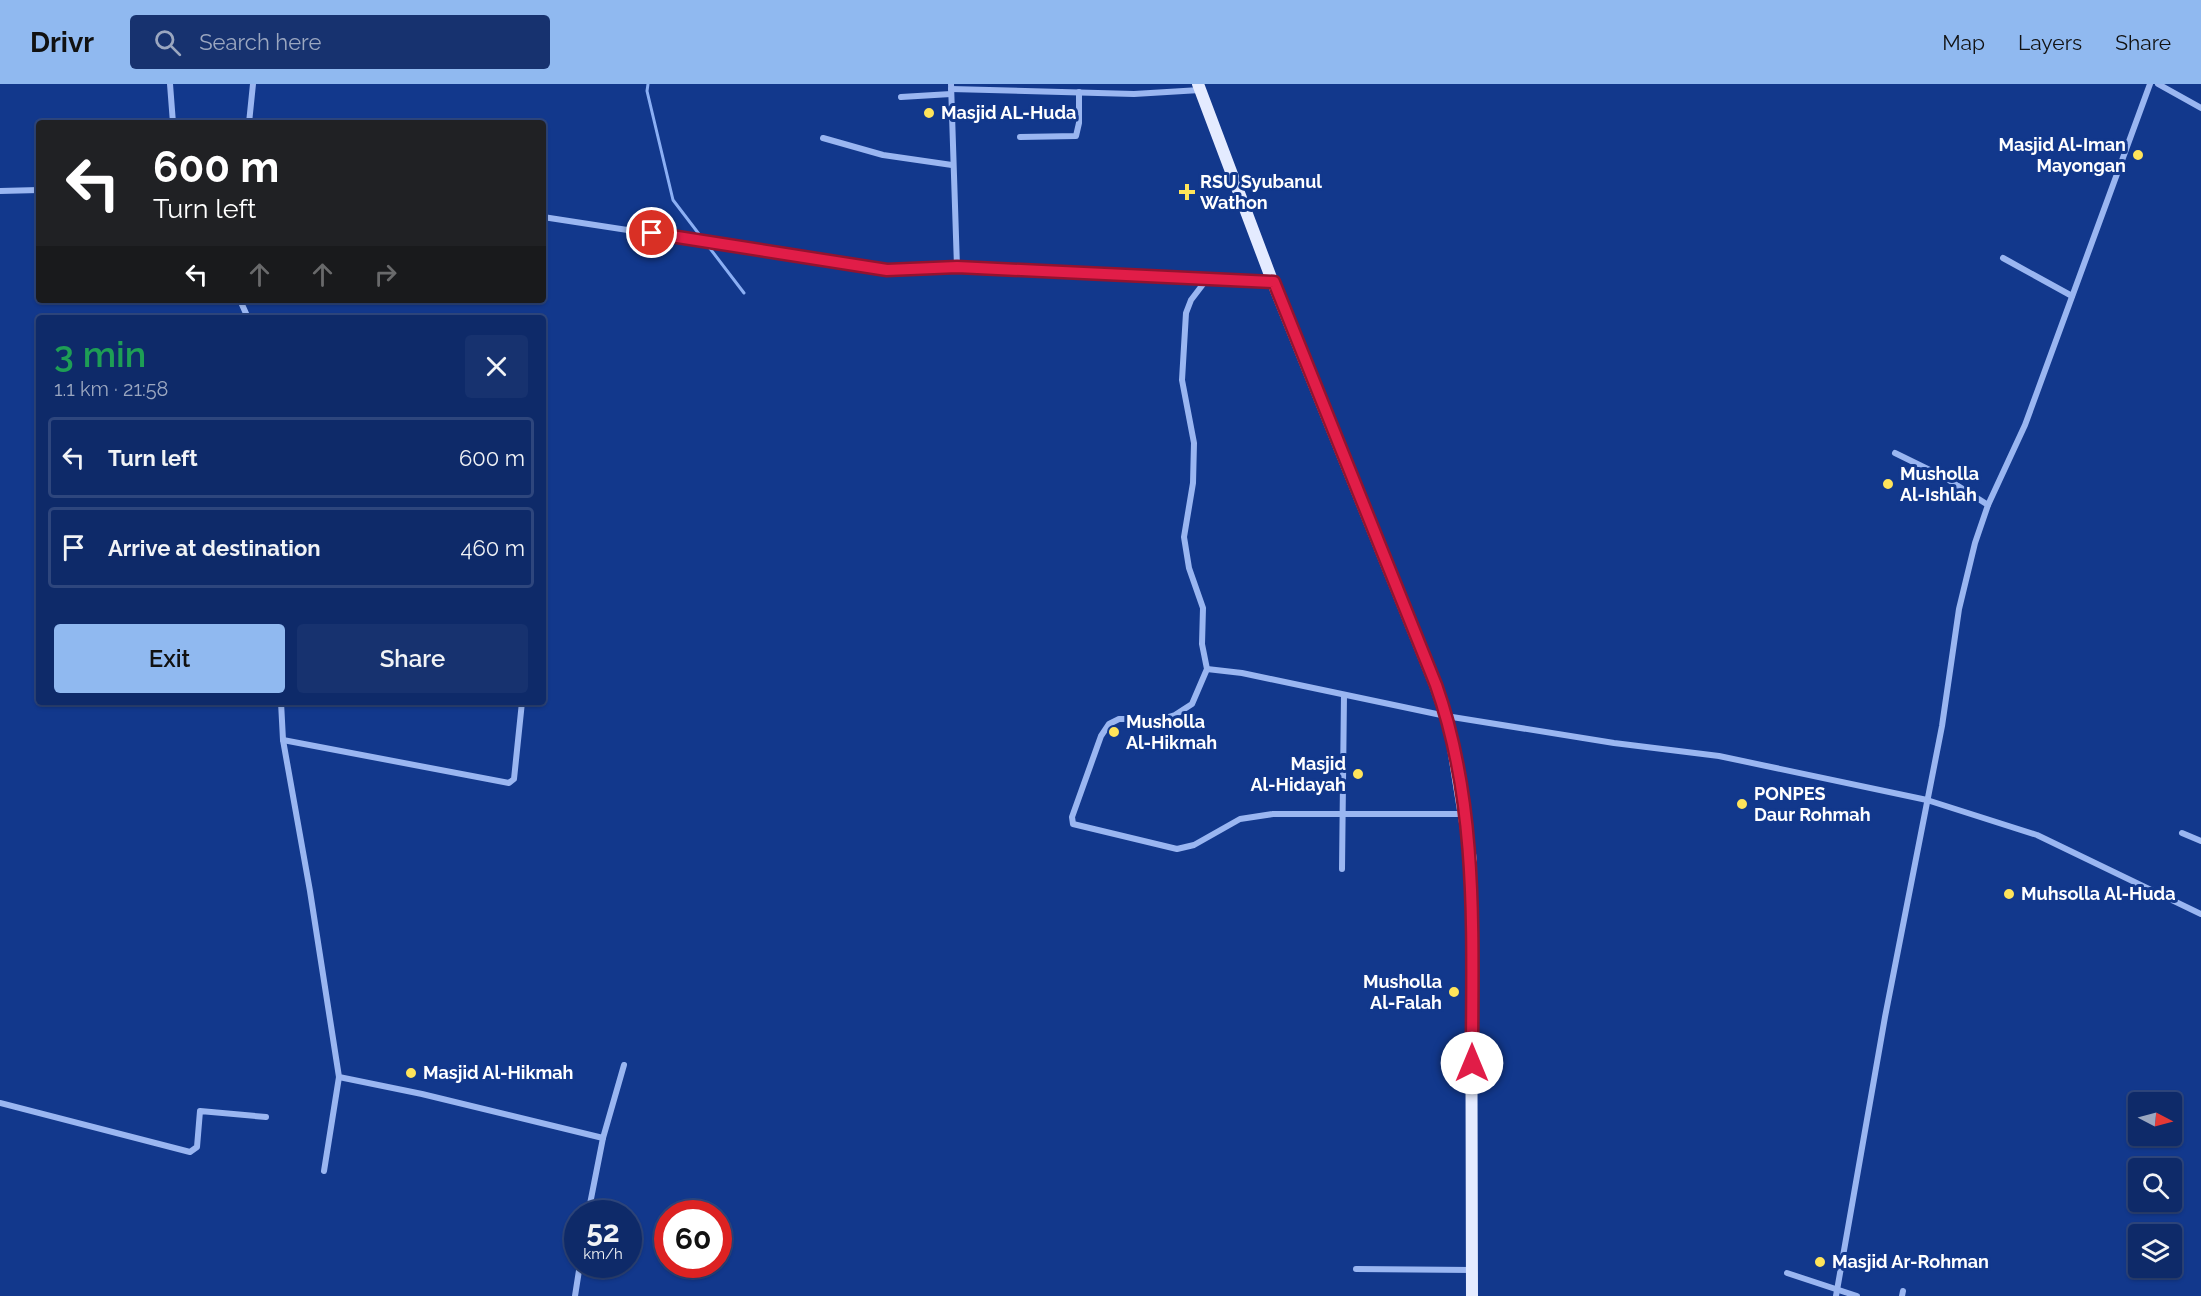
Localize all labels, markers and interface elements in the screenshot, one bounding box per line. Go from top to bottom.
search box [130,15,550,69]
text: Drivr [30,26,94,59]
icon: search [151,26,184,59]
text: Search here [199,29,321,55]
text: Map [1942,30,1985,55]
text: Layers [2018,30,2082,55]
text: Share [2115,30,2171,55]
place label: Masjid AL-Huda [941,102,1076,123]
marker: Masjid AL-Huda [922,106,936,120]
place label: Masjid Al-Iman Mayongan [1998,134,2126,176]
text: 600 m [153,143,279,192]
icon: left [54,144,132,222]
marker: Masjid Al-Iman Mayongan [2131,148,2145,162]
place label: RSU Syubanul Wathon [1200,171,1322,213]
marker: RSU Syubanul Wathon [1178,183,1196,201]
text: Turn left [153,193,256,224]
pin [626,207,677,258]
icon: arrive [635,216,668,249]
icon: left [180,258,213,291]
icon: ahead [243,258,276,291]
icon: ahead [306,258,339,291]
icon: right [369,258,402,291]
text: 3 min [54,333,146,375]
button: close [465,335,528,398]
text: 1.1 km · 21:58 [54,377,168,401]
icon: left [57,441,90,474]
text: Turn left [108,445,198,471]
text: 600 m [459,445,525,471]
place label: Musholla Al-Ishlah [1900,463,1979,505]
marker: Musholla Al-Ishlah [1881,477,1895,491]
icon: arrive [57,531,90,564]
text: Arrive at destination [108,535,321,561]
text: 460 m [460,535,525,561]
button: Exit [54,624,285,693]
button: Share [297,624,528,693]
place label: Musholla Al-Hikmah [1126,711,1217,753]
marker: Musholla Al-Hikmah [1107,725,1121,739]
place label: Masjid Al-Hidayah [1250,753,1346,795]
marker: Masjid Al-Hidayah [1351,767,1365,781]
place label: PONPES Daur Rohmah [1754,783,1871,825]
marker: PONPES Daur Rohmah [1735,797,1749,811]
place label: Muhsolla Al-Huda [2021,883,2175,904]
marker: Muhsolla Al-Huda [2002,887,2016,901]
place label: Musholla Al-Falah [1363,971,1442,1013]
marker: Musholla Al-Falah [1447,985,1461,999]
position arrow [1440,1031,1504,1095]
place label: Masjid Al-Hikmah [423,1062,573,1083]
marker: Masjid Al-Hikmah [404,1066,418,1080]
north arrow [2128,1092,2182,1146]
map controls [2128,1092,2182,1278]
button: search [2128,1158,2182,1212]
speed limit sign: 60 [654,1200,732,1278]
text: 52 [586,1214,620,1249]
button: layers [2128,1224,2182,1278]
text: km/h [583,1245,623,1263]
place label: Masjid Ar-Rohman [1832,1251,1989,1272]
marker: Masjid Ar-Rohman [1813,1255,1827,1269]

